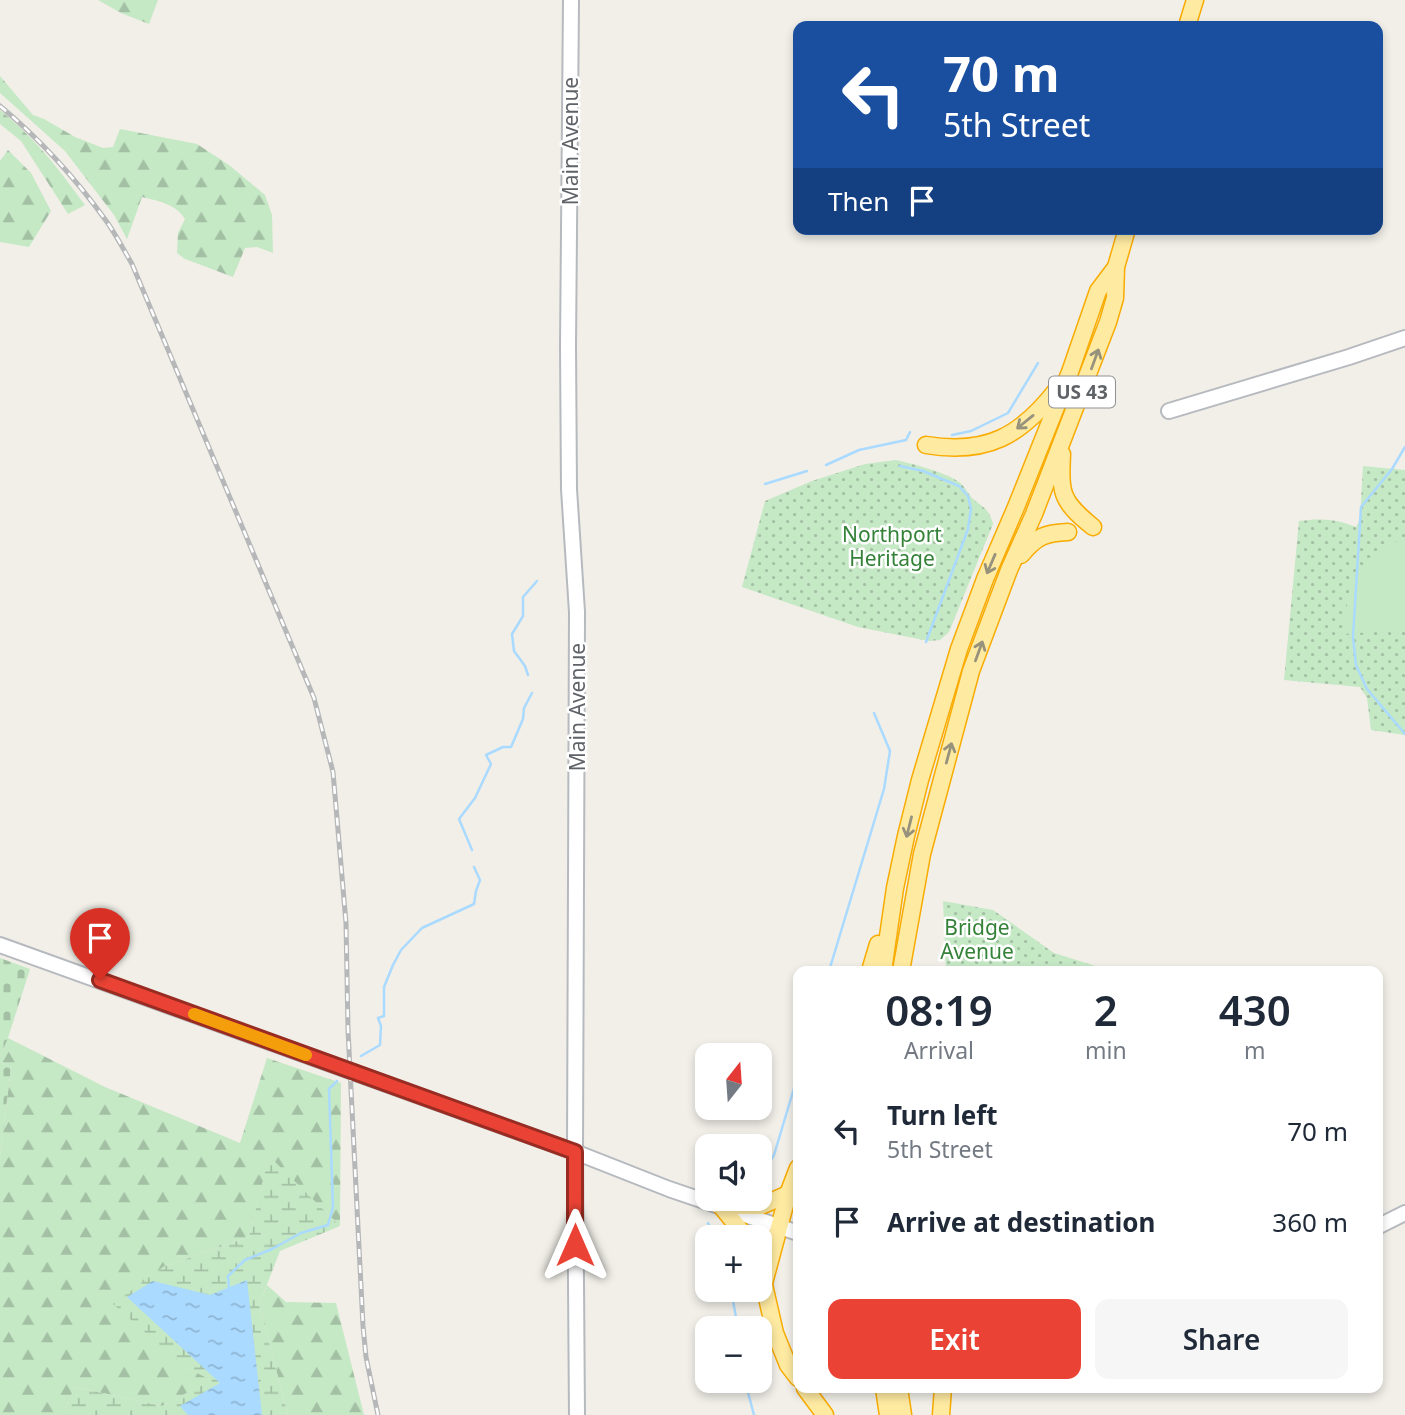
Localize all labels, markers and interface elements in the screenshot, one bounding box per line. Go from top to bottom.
text: 70 m [943,40,1060,106]
icon: left [828,49,919,140]
street label: Main Avenue [556,77,584,205]
text: 5th Street [943,103,1090,146]
icon: arrive [903,182,941,220]
text: Then [828,183,889,219]
one-way arrow [1089,348,1102,370]
road number: US 43 [1049,376,1115,408]
one-way arrow [1016,415,1034,430]
park label: Northport Heritage [842,520,942,572]
one-way arrow [984,553,997,574]
one-way arrow [974,640,986,662]
street label: Main Avenue [563,643,591,771]
one-way arrow [943,742,956,765]
one-way arrow [901,815,915,838]
pin [70,908,130,980]
park label: Bridge Avenue [940,913,1014,965]
icon: arrive [81,919,119,957]
text: 08:19 [885,981,993,1038]
text: 2 [1094,981,1118,1038]
text: 430 [1219,981,1291,1038]
text: Arrival [904,1034,974,1066]
text: min [1085,1034,1127,1066]
text: m [1244,1034,1266,1066]
north arrow [695,1043,772,1120]
map controls [695,1043,772,1393]
text: Turn left [887,1097,998,1133]
icon: left [828,1112,866,1150]
text: 70 m [1287,1113,1348,1149]
text: 5th Street [887,1133,993,1165]
button: sound [695,1134,772,1211]
icon: arrive [828,1203,866,1241]
text: Arrive at destination [887,1204,1156,1240]
text: 360 m [1272,1204,1348,1240]
position arrow [538,1208,612,1282]
button: + [695,1225,772,1302]
button: Exit [828,1299,1081,1379]
button: Share [1095,1299,1348,1379]
button: − [695,1316,772,1393]

